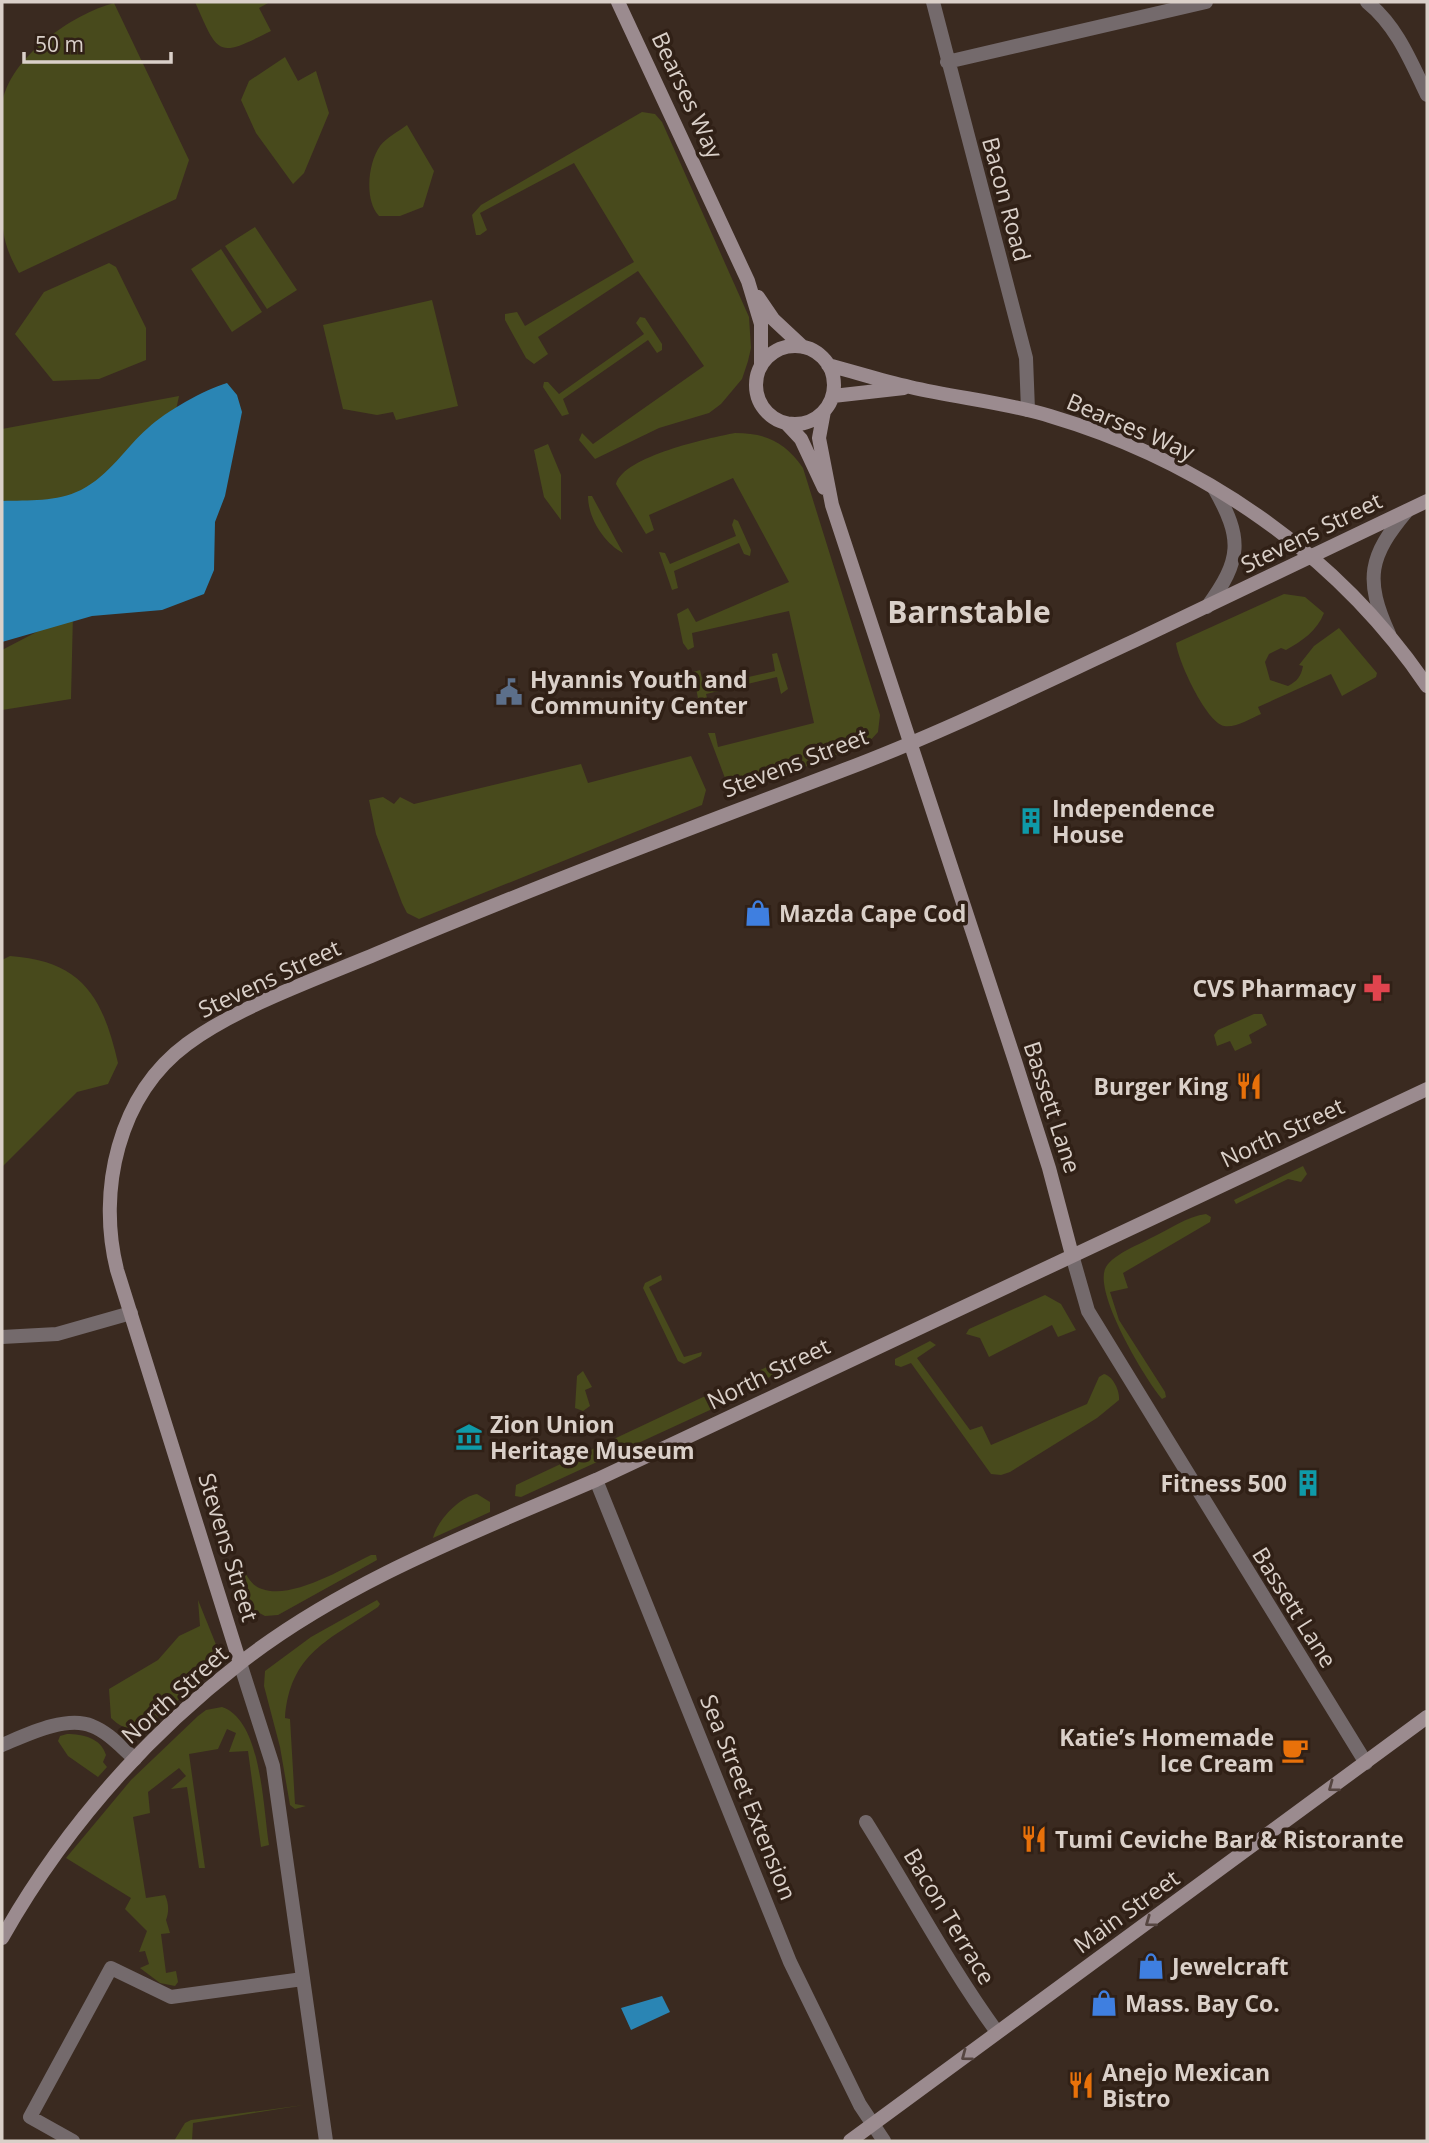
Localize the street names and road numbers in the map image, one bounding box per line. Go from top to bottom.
street label: Bearses Way [645,26,732,164]
street label: Bacon Road [975,133,1039,265]
street label: Bearses Way [1062,385,1200,468]
street label: Stevens Street [1235,484,1387,580]
street label: Stevens Street [718,720,872,804]
street label: Stevens Street [193,931,345,1025]
street label: Bassett Lane [1017,1037,1089,1177]
street label: North Street [1215,1089,1349,1175]
street label: North Street [701,1329,835,1417]
street label: Stevens Street [191,1469,267,1625]
street label: Bassett Lane [1245,1541,1345,1673]
street label: North Street [114,1638,234,1750]
street label: Sea Street Extension [693,1689,805,1905]
street label: Bacon Terrace [897,1842,1003,1990]
street label: Main Street [1067,1862,1185,1960]

